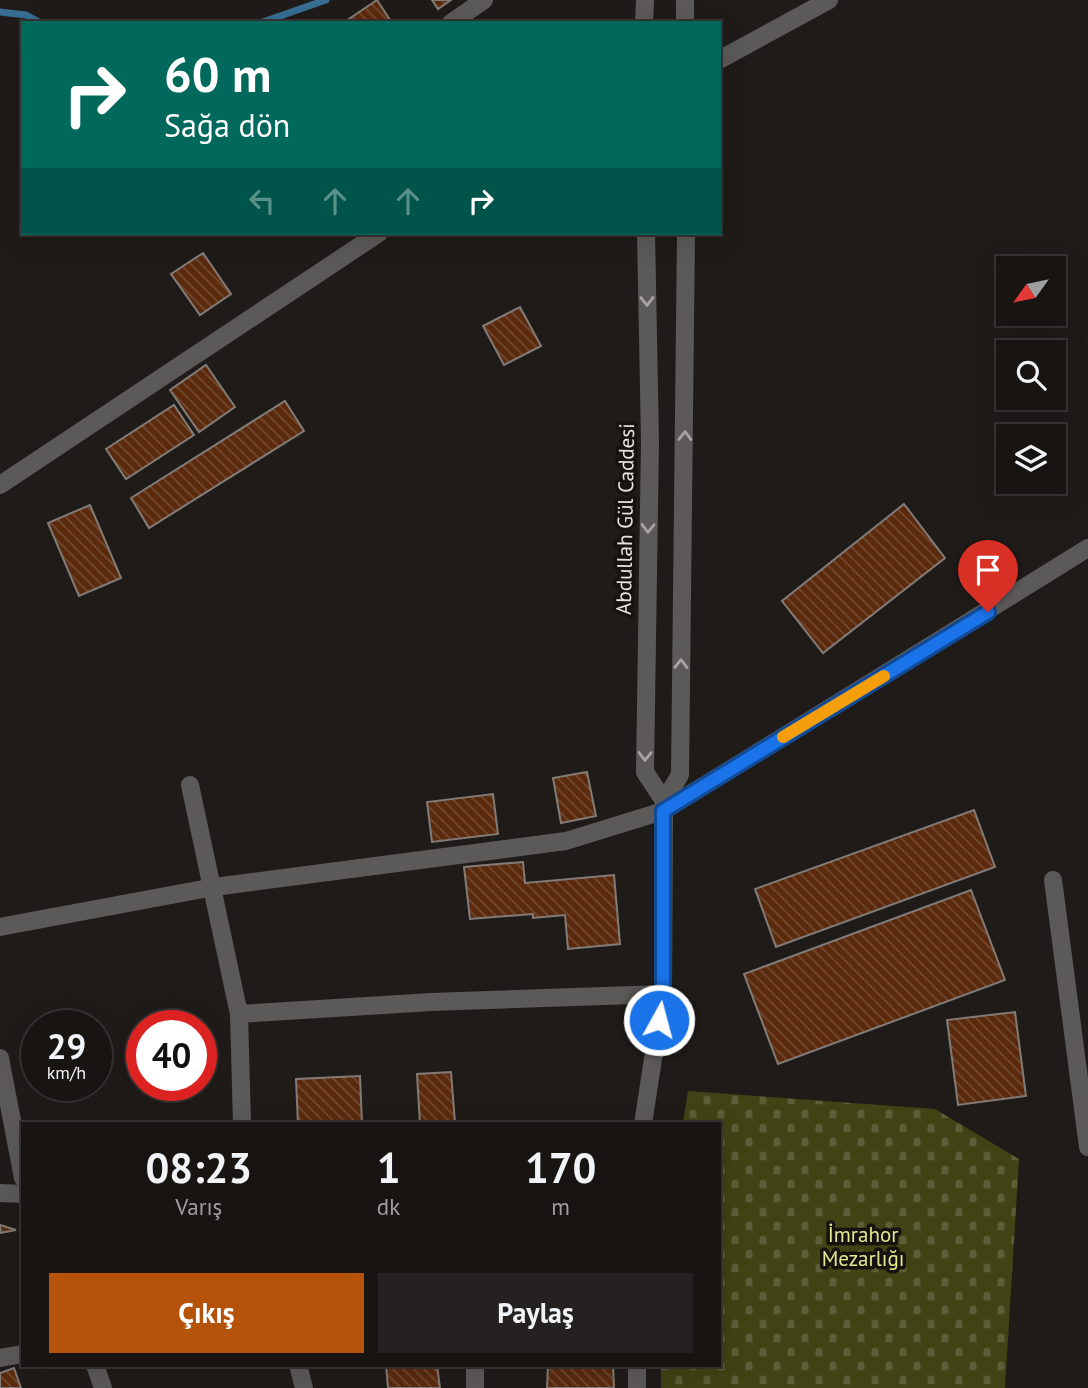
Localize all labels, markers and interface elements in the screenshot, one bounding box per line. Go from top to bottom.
text: 60 m [164,42,271,106]
icon: right [49,49,140,140]
text: Sağa dön [164,104,290,146]
icon: left [243,182,281,220]
icon: ahead [316,182,354,220]
icon: ahead [389,182,427,220]
icon: right [462,182,500,220]
north arrow [996,256,1066,326]
map controls [996,256,1066,494]
one-way arrow [639,296,655,307]
button: search [996,340,1066,410]
street label: Abdullah Gül Caddesi [610,423,640,615]
button: layers [996,424,1066,494]
one-way arrow [677,430,693,441]
one-way arrow [641,523,656,534]
pin [958,540,1018,612]
icon: arrive [969,551,1007,589]
one-way arrow [674,658,689,669]
one-way arrow [638,751,653,762]
position arrow [622,983,696,1057]
speed limit sign: 40 [126,1010,217,1101]
text: 29 [47,1023,86,1069]
text: km/h [47,1061,86,1084]
text: 08:23 [146,1140,252,1195]
text: 1 [377,1140,400,1195]
text: 170 [525,1140,596,1195]
text: Varış [175,1192,222,1221]
text: dk [377,1192,400,1221]
text: m [551,1192,570,1221]
park label: İmrahor Mezarlığı [822,1221,904,1272]
button: Çıkış [49,1273,364,1353]
button: Paylaş [378,1273,693,1353]

